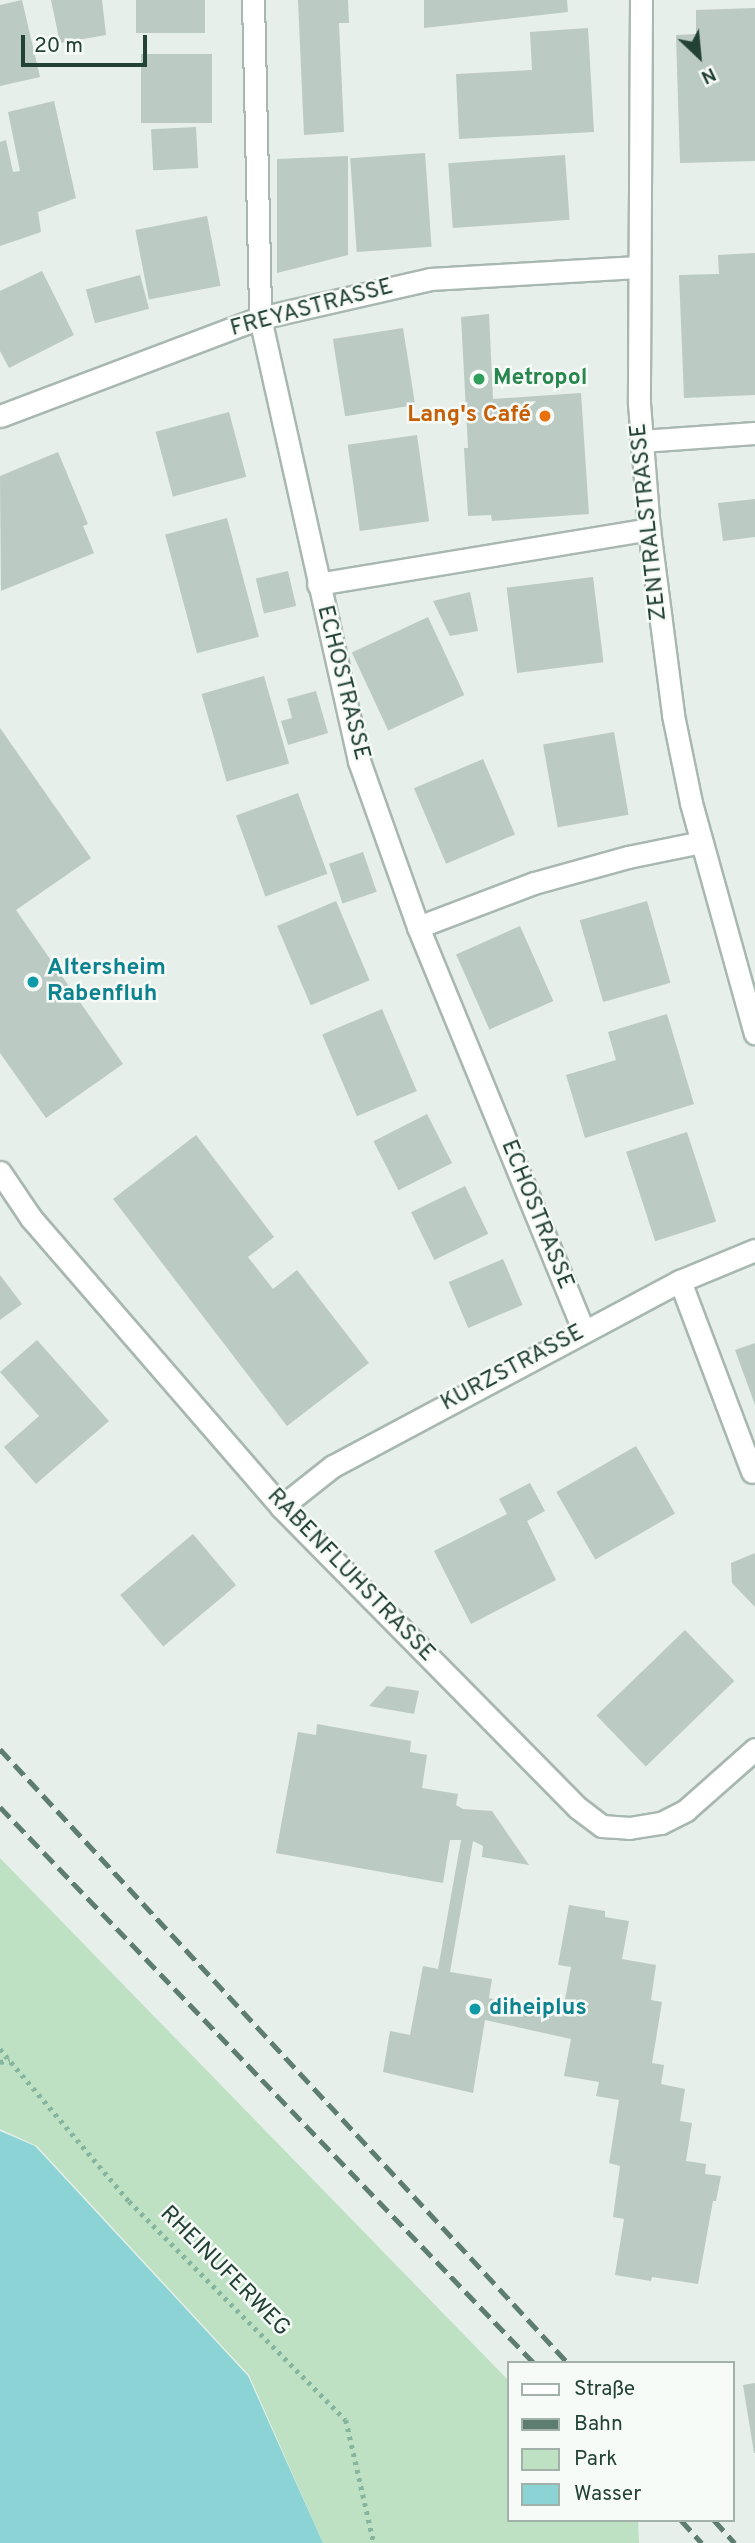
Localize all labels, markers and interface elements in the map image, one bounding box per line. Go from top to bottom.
scale bar [24,21,150,65]
north arrow [664,21,734,91]
text: 20 m [34,33,83,60]
text: N [697,61,720,89]
street label: FREYASTRASSE [228,274,396,344]
place label: Metropol [493,365,587,393]
marker: Metropol [471,371,487,387]
place label: Lang's Café [407,402,531,430]
marker: Lang's Café [537,408,553,424]
street label: ZENTRALSTRASSE [626,422,674,622]
street label: ECHOSTRASSE [309,603,375,763]
place label: Altersheim Rabenfluh [47,955,166,1009]
marker: Altersheim Rabenfluh [25,974,41,990]
street label: ECHOSTRASSE [494,1136,578,1294]
street label: KURZSTRASSE [437,1320,589,1418]
street label: RABENFLUHSTRASSE [260,1484,440,1668]
place label: diheiplus [489,1995,587,2023]
marker: diheiplus [467,2001,483,2017]
street label: RHEINUFERWEG [153,2201,295,2343]
legend [506,2361,734,2522]
text: Straße [574,2376,635,2403]
text: Bahn [574,2411,623,2438]
text: Park [574,2446,617,2473]
text: Wasser [574,2481,641,2508]

